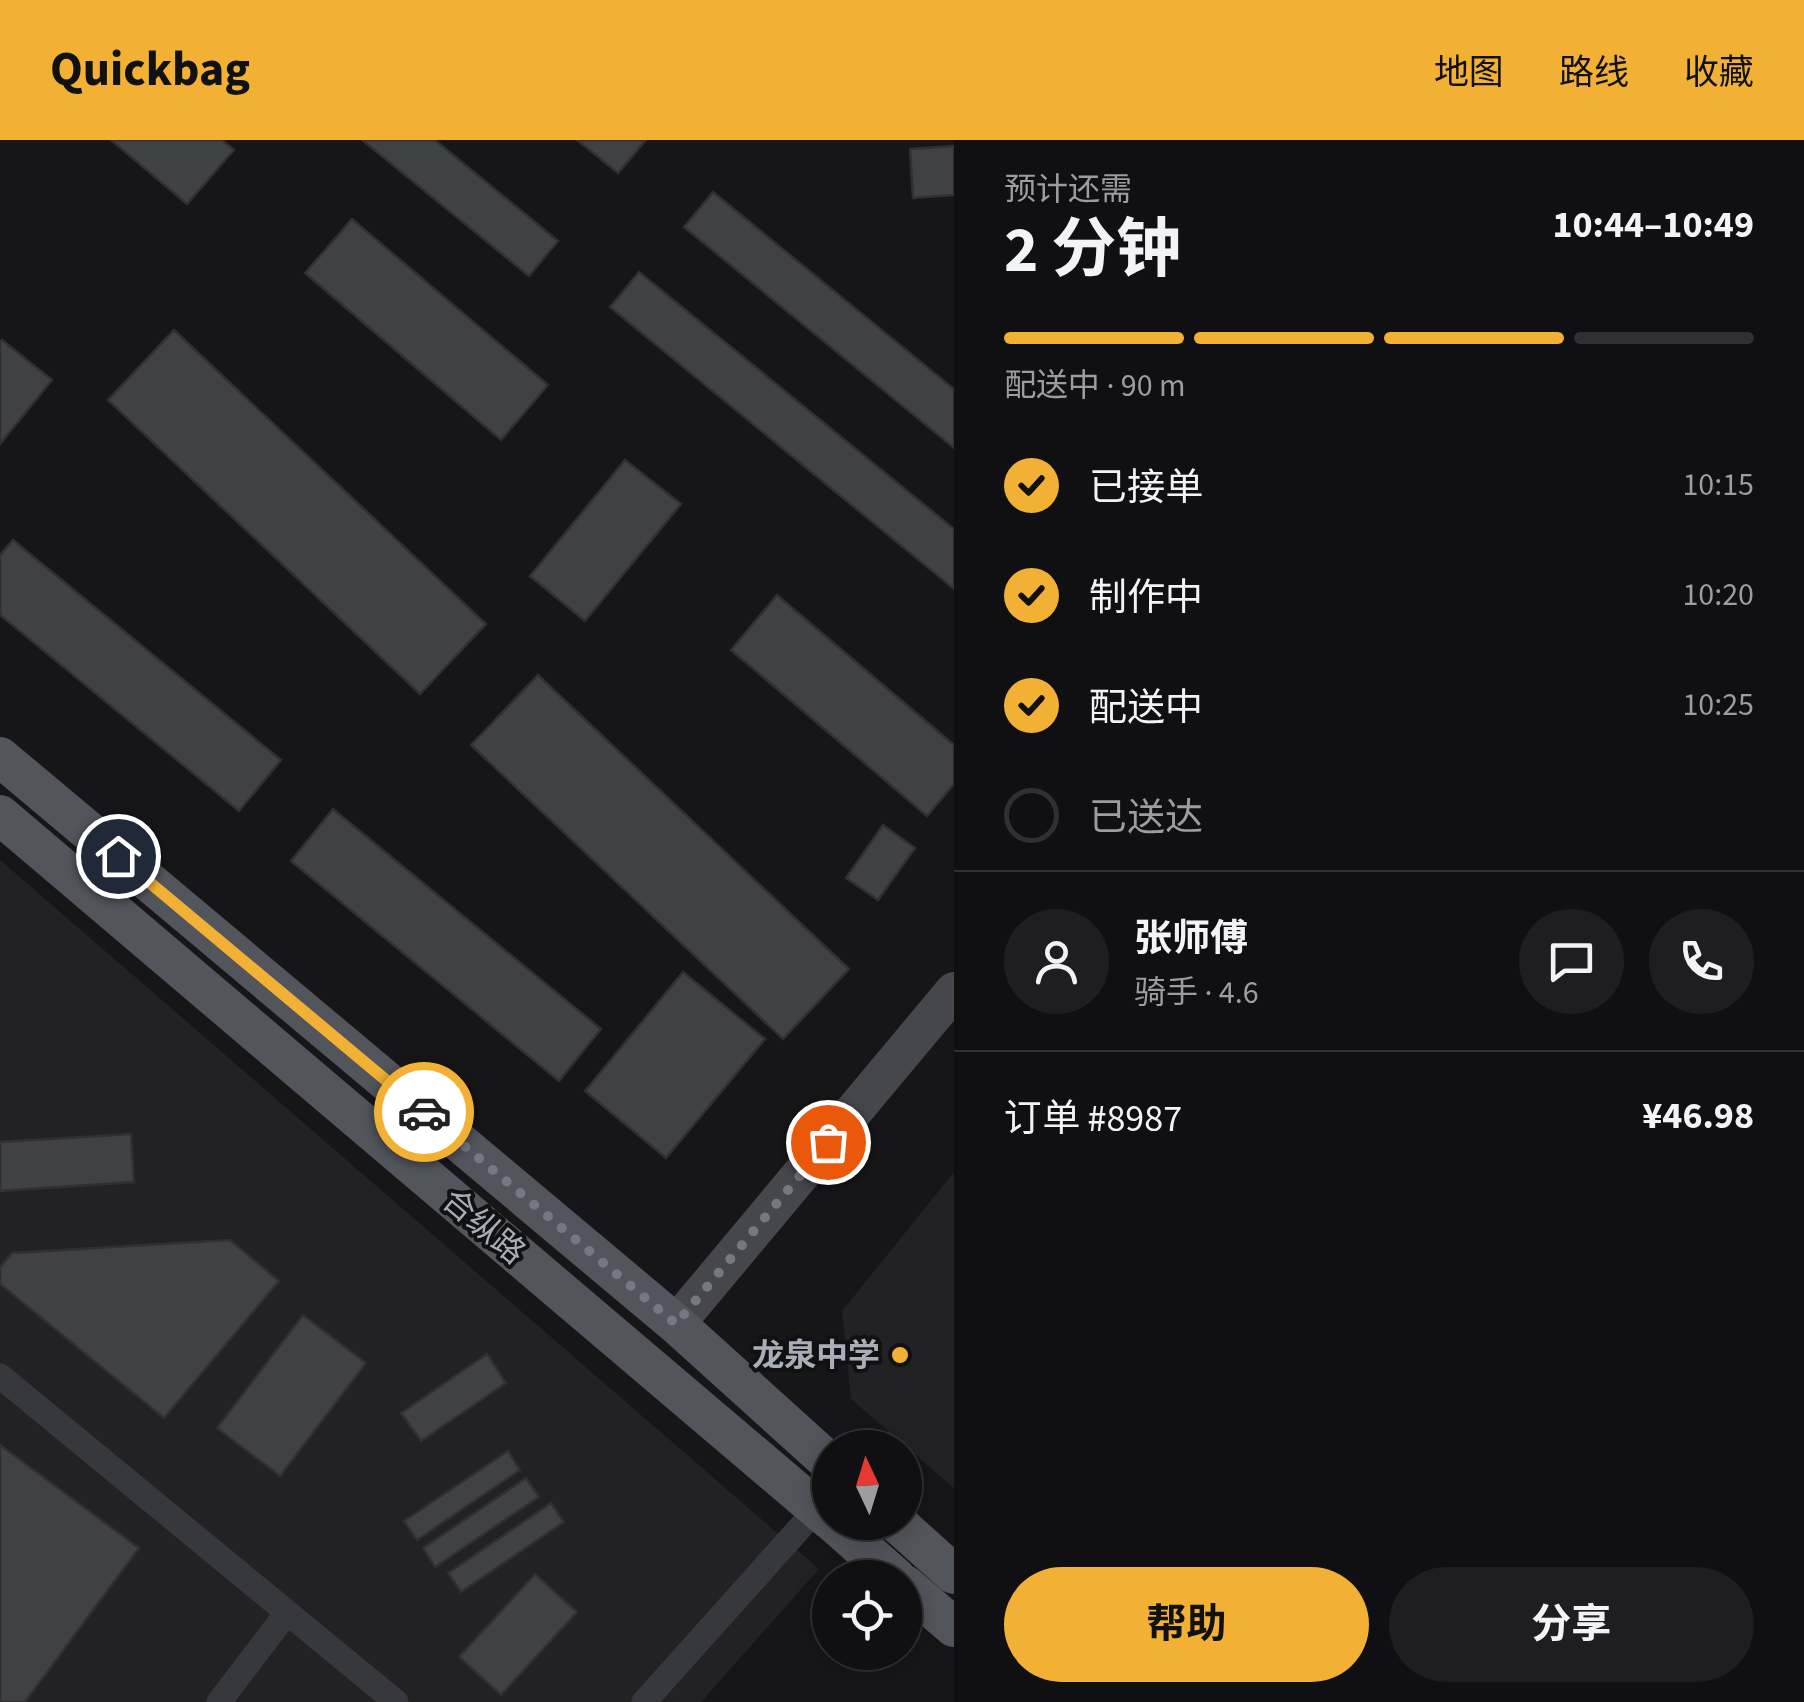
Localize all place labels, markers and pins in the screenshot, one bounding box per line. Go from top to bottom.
pin [76,814,161,899]
pin [786,1100,871,1185]
place label: 龙泉中学 [752,1333,880,1379]
marker: 龙泉中学 [889,1344,911,1366]

